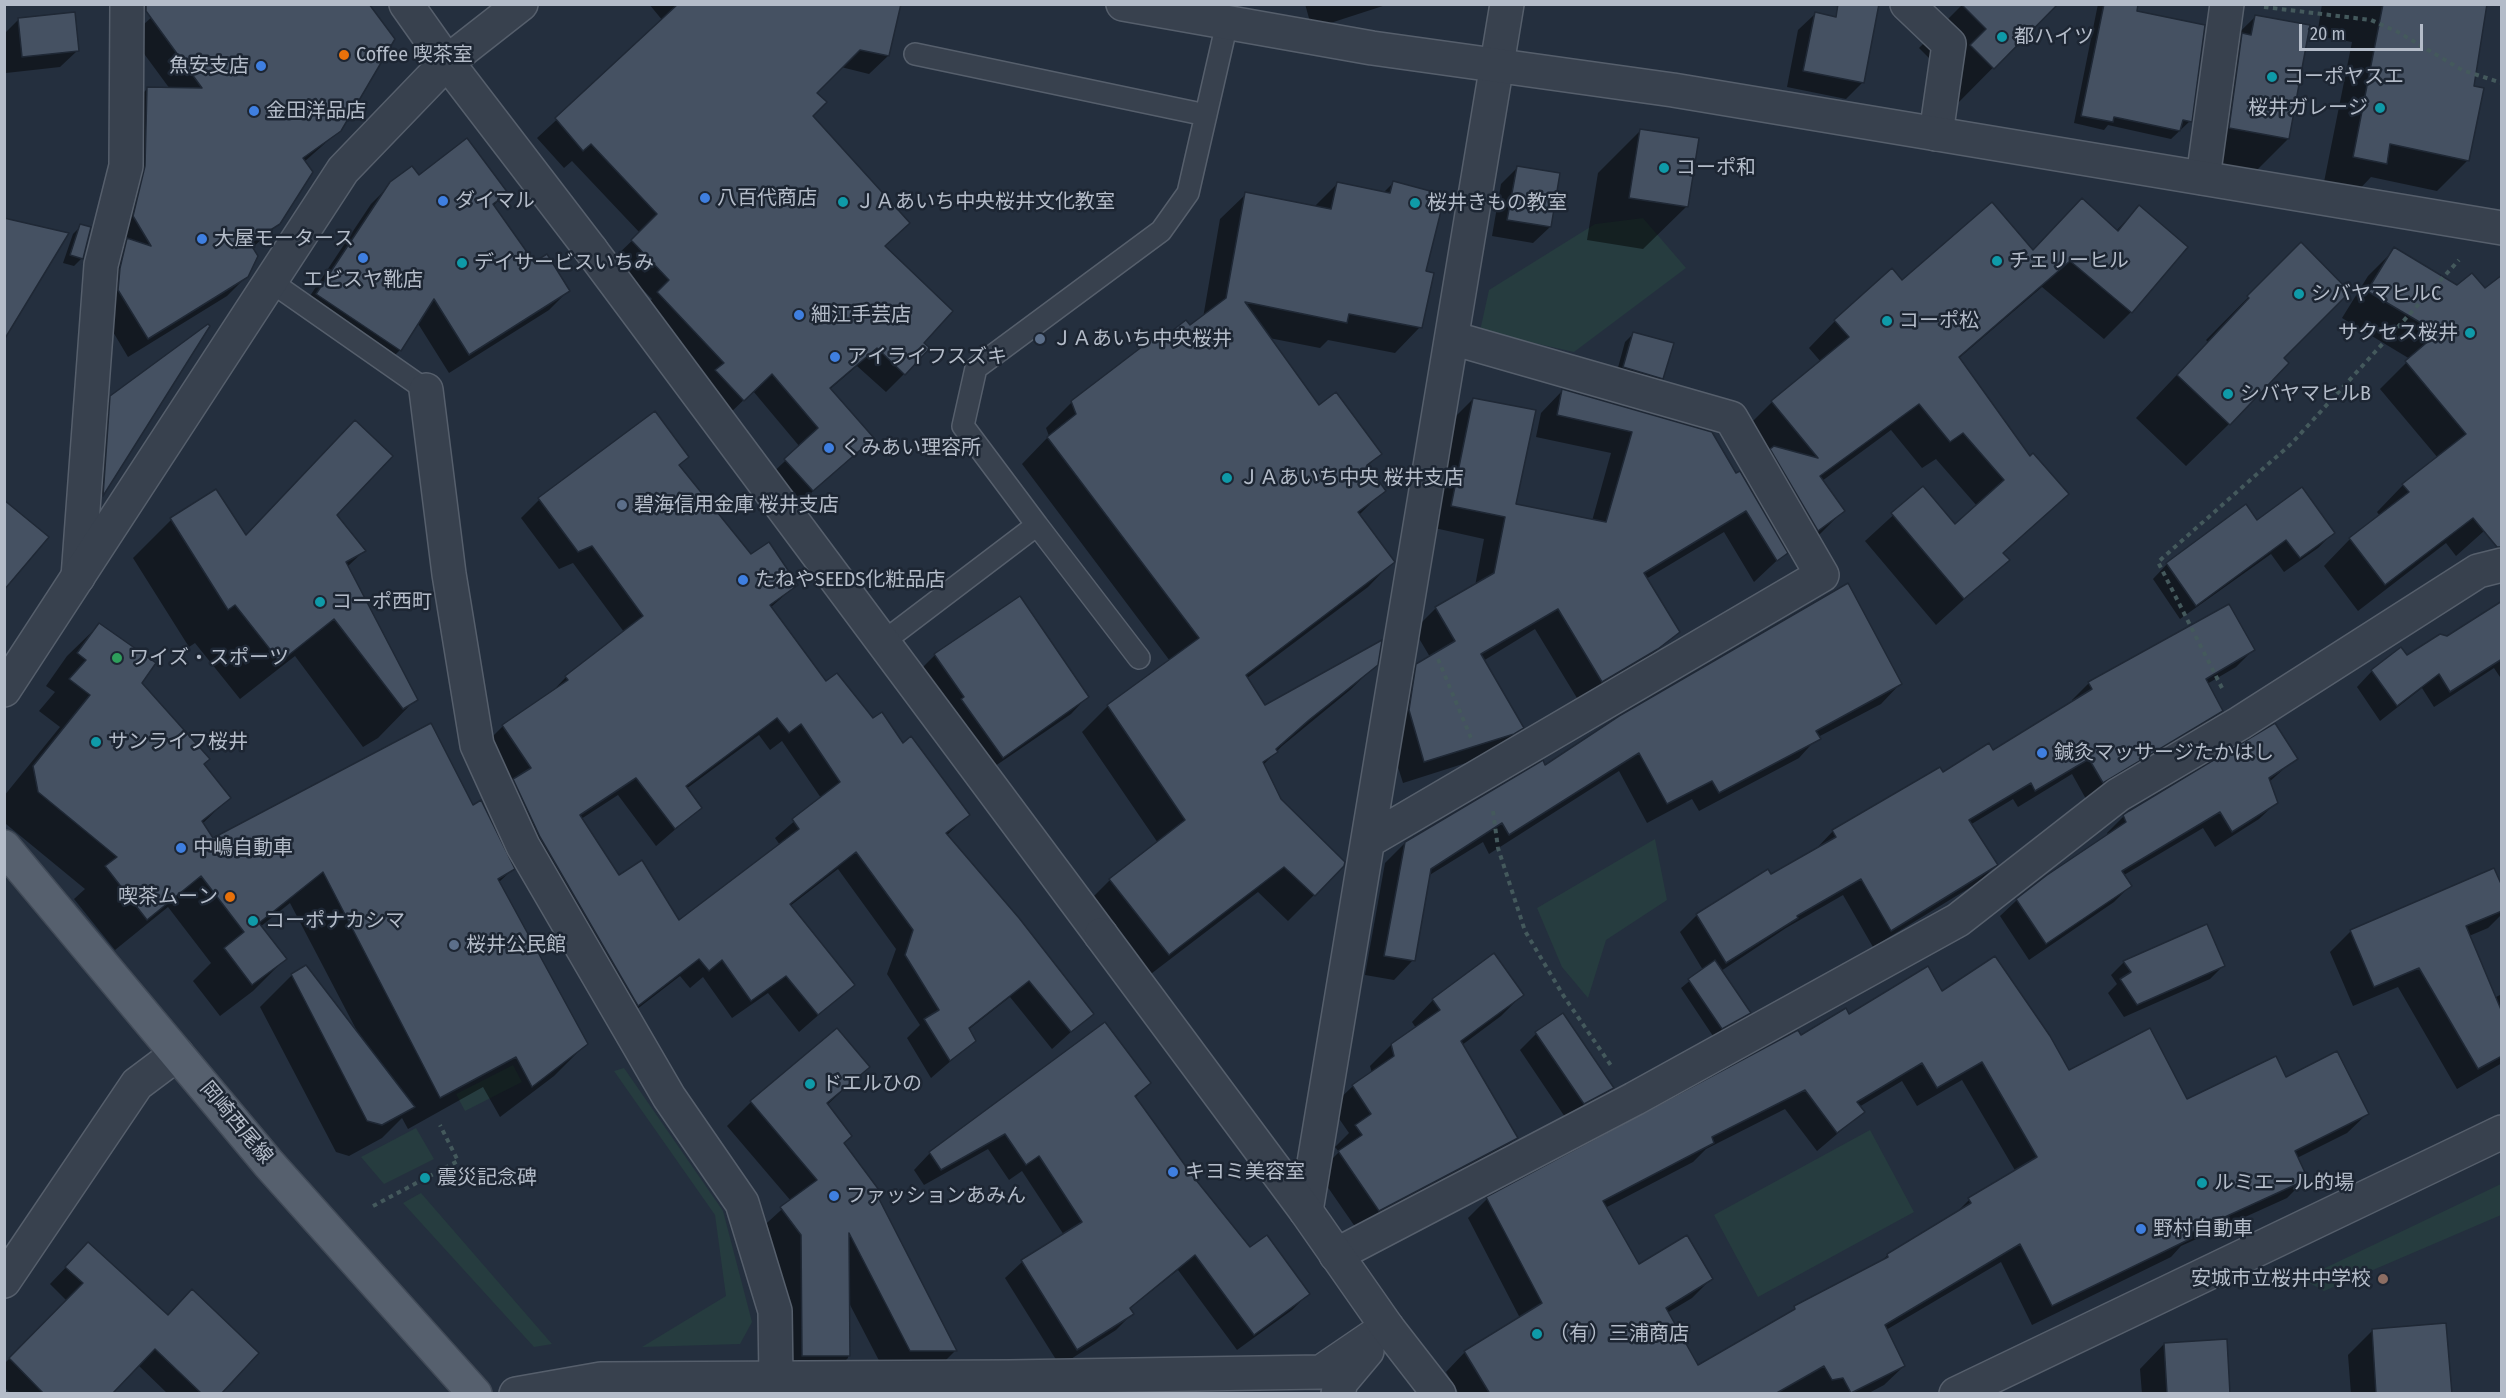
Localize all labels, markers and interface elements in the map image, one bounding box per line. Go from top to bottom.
scale bar [2302,12,2426,50]
text: 20 m [2310,23,2345,45]
place label: 都ハイツ [2014,25,2094,49]
marker: 都ハイツ [1995,30,2009,44]
place label: Coffee 喫茶室 [356,43,473,67]
marker: Coffee 喫茶室 [337,48,351,62]
place label: 魚安支店 [169,54,249,78]
marker: 魚安支店 [254,59,268,73]
place label: コーポヤスエ [2284,65,2404,89]
marker: コーポヤスエ [2265,70,2279,84]
place label: 桜井ガレージ [2248,96,2368,120]
place label: 金田洋品店 [266,99,366,123]
marker: 桜井ガレージ [2373,101,2387,115]
marker: 金田洋品店 [247,104,261,118]
place label: コーポ和 [1676,156,1756,180]
marker: コーポ和 [1657,161,1671,175]
place label: 八百代商店 [717,186,817,210]
place label: ダイマル [455,189,535,213]
place label: ＪＡあいち中央桜井文化教室 [855,190,1115,214]
marker: 八百代商店 [698,191,712,205]
place label: 桜井きもの教室 [1427,191,1567,215]
marker: ダイマル [436,194,450,208]
marker: ＪＡあいち中央桜井文化教室 [836,195,850,209]
marker: 桜井きもの教室 [1408,196,1422,210]
place label: 大屋モータース [214,227,354,251]
marker: 大屋モータース [195,232,209,246]
place label: チェリーヒル [2009,249,2129,273]
marker: エビスヤ靴店 [356,251,370,265]
place label: デイサービスいちみ [474,251,654,275]
marker: チェリーヒル [1990,254,2004,268]
marker: デイサービスいちみ [455,256,469,270]
place label: エビスヤ靴店 [303,268,423,292]
place label: シバヤマヒルC [2311,282,2441,306]
marker: シバヤマヒルC [2292,287,2306,301]
place label: 細江手芸店 [811,303,911,327]
marker: 細江手芸店 [792,308,806,322]
place label: コーポ松 [1899,309,1979,333]
marker: コーポ松 [1880,314,1894,328]
place label: サクセス桜井 [2338,321,2458,345]
marker: サクセス桜井 [2463,326,2477,340]
place label: ＪＡあいち中央桜井 [1052,327,1232,351]
marker: ＪＡあいち中央桜井 [1033,332,1047,346]
place label: アイライフスズキ [847,345,1007,369]
marker: アイライフスズキ [828,350,842,364]
place label: シバヤマヒルB [2240,382,2371,406]
marker: シバヤマヒルB [2221,387,2235,401]
place label: くみあい理容所 [841,436,981,460]
marker: くみあい理容所 [822,441,836,455]
place label: ＪＡあいち中央 桜井支店 [1239,466,1464,490]
marker: ＪＡあいち中央 桜井支店 [1220,471,1234,485]
place label: 碧海信用金庫 桜井支店 [634,493,839,517]
marker: 碧海信用金庫 桜井支店 [615,498,629,512]
place label: たねやSEEDS化粧品店 [755,568,945,592]
marker: たねやSEEDS化粧品店 [736,573,750,587]
place label: コーポ西町 [332,590,432,614]
marker: コーポ西町 [313,595,327,609]
place label: ワイズ・スポーツ [129,646,289,670]
marker: ワイズ・スポーツ [110,651,124,665]
place label: サンライフ桜井 [108,730,248,754]
marker: サンライフ桜井 [89,735,103,749]
place label: 鍼灸マッサージたかはし [2054,741,2274,765]
marker: 鍼灸マッサージたかはし [2035,746,2049,760]
place label: 中嶋自動車 [193,836,293,860]
marker: 中嶋自動車 [174,841,188,855]
place label: 喫茶ムーン [118,885,218,909]
marker: 喫茶ムーン [223,890,237,904]
place label: コーポナカシマ [265,909,405,933]
marker: コーポナカシマ [246,914,260,928]
place label: 桜井公民館 [466,933,566,957]
marker: 桜井公民館 [447,938,461,952]
place label: ドエルひの [822,1072,922,1096]
street label: 岡崎西尾線 [195,1077,277,1169]
marker: ドエルひの [803,1077,817,1091]
place label: キヨミ美容室 [1185,1160,1305,1184]
marker: キヨミ美容室 [1166,1165,1180,1179]
place label: 震災記念碑 [437,1166,537,1190]
marker: 震災記念碑 [418,1171,432,1185]
place label: ルミエール的場 [2214,1171,2354,1195]
marker: ルミエール的場 [2195,1176,2209,1190]
place label: ファッションあみん [846,1184,1026,1208]
marker: ファッションあみん [827,1189,841,1203]
place label: 野村自動車 [2153,1217,2253,1241]
marker: 野村自動車 [2134,1222,2148,1236]
place label: 安城市立桜井中学校 [2191,1267,2371,1291]
marker: 安城市立桜井中学校 [2376,1272,2390,1286]
place label: （有）三浦商店 [1549,1322,1689,1346]
marker: （有）三浦商店 [1530,1327,1544,1341]

